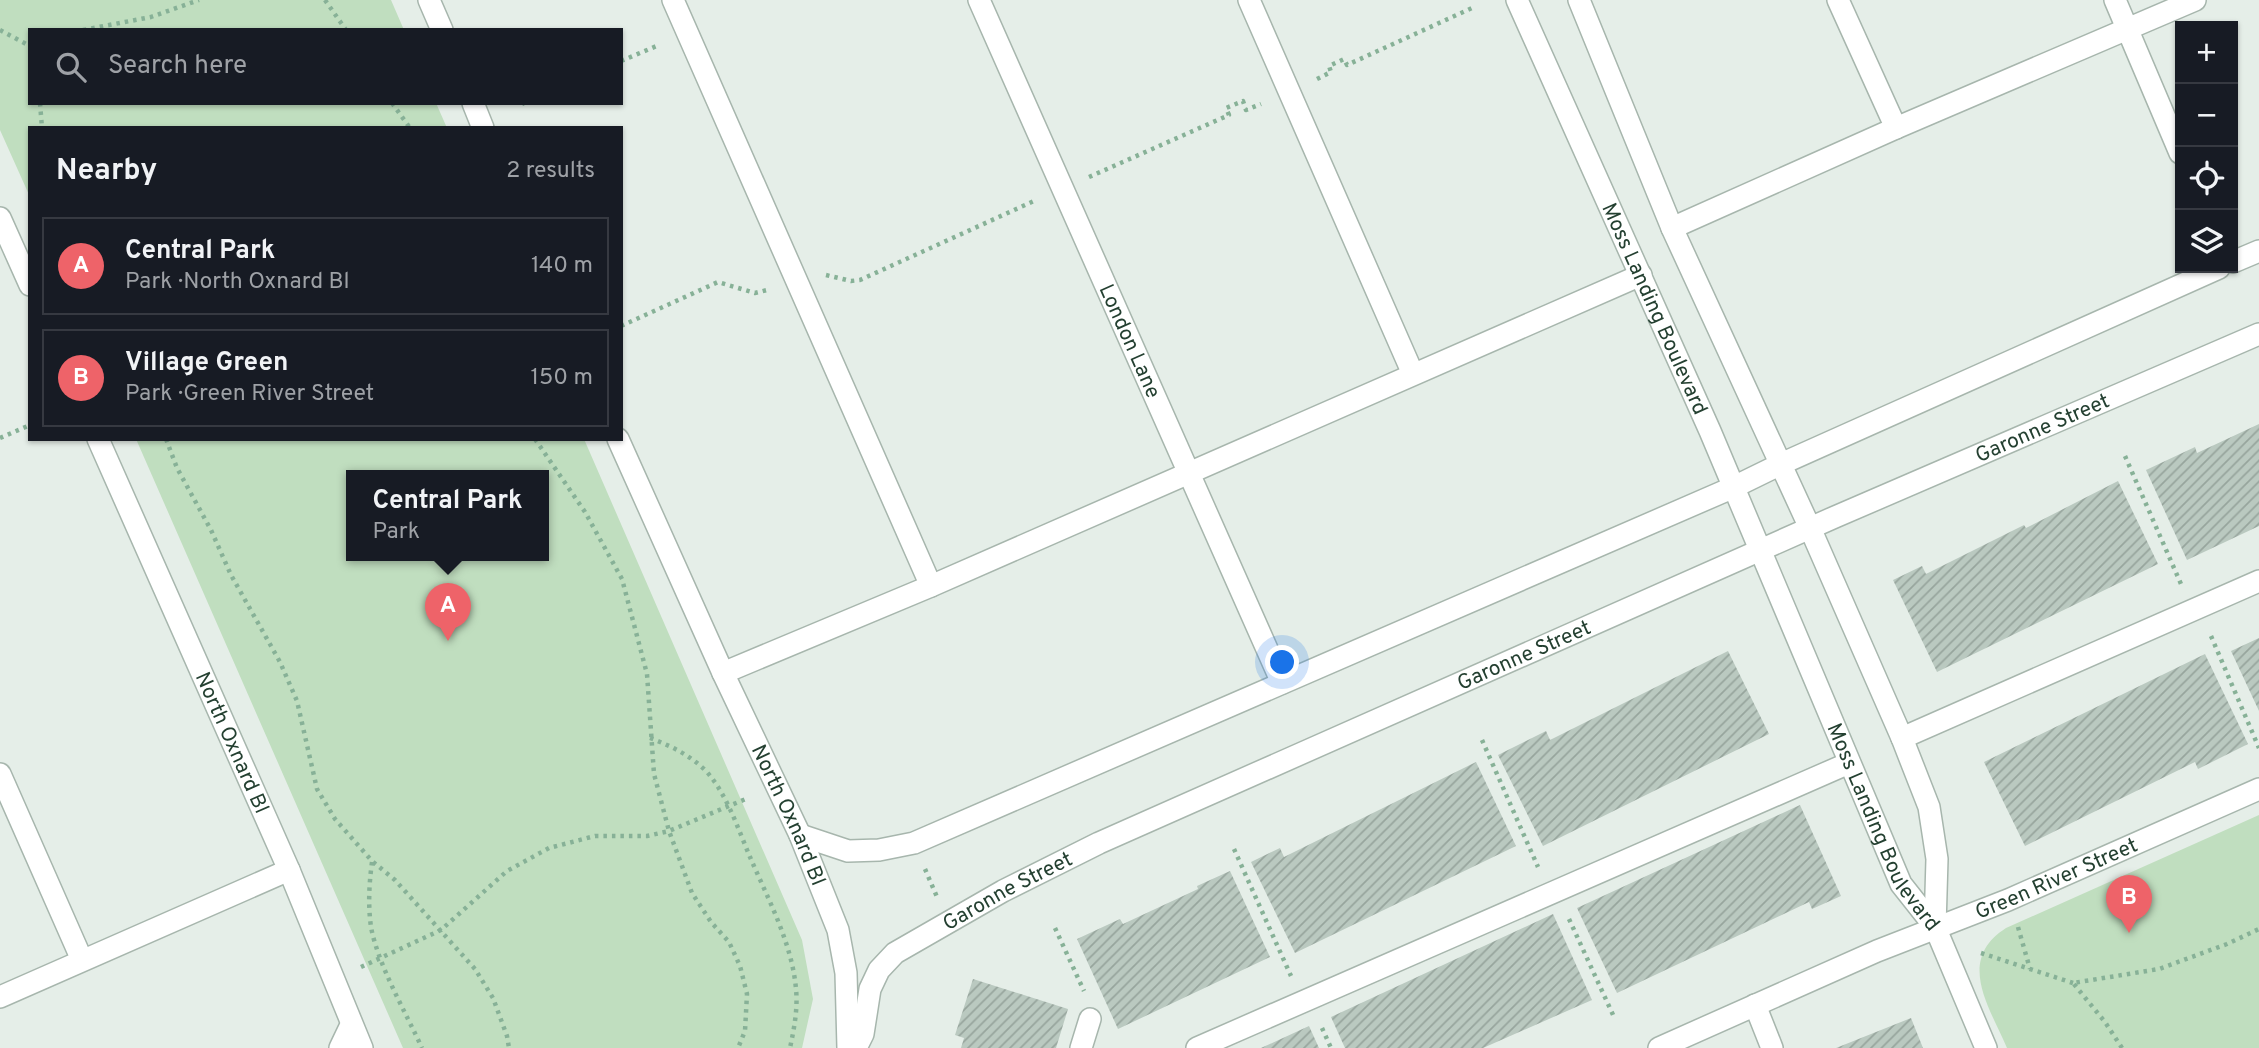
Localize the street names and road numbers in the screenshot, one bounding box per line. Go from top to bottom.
street label: Moss Landing Boulevard [1595,199,1713,419]
street label: London Lane [1092,280,1166,403]
street label: Garonne Street [1972,388,2114,470]
street label: Garonne Street [1453,615,1595,698]
street label: North Oxnard Bl [188,668,274,818]
street label: Moss Landing Boulevard [1820,719,1945,937]
street label: North Oxnard Bl [744,741,831,890]
street label: Green River Street [1972,832,2142,926]
street label: Garonne Street [938,846,1077,938]

